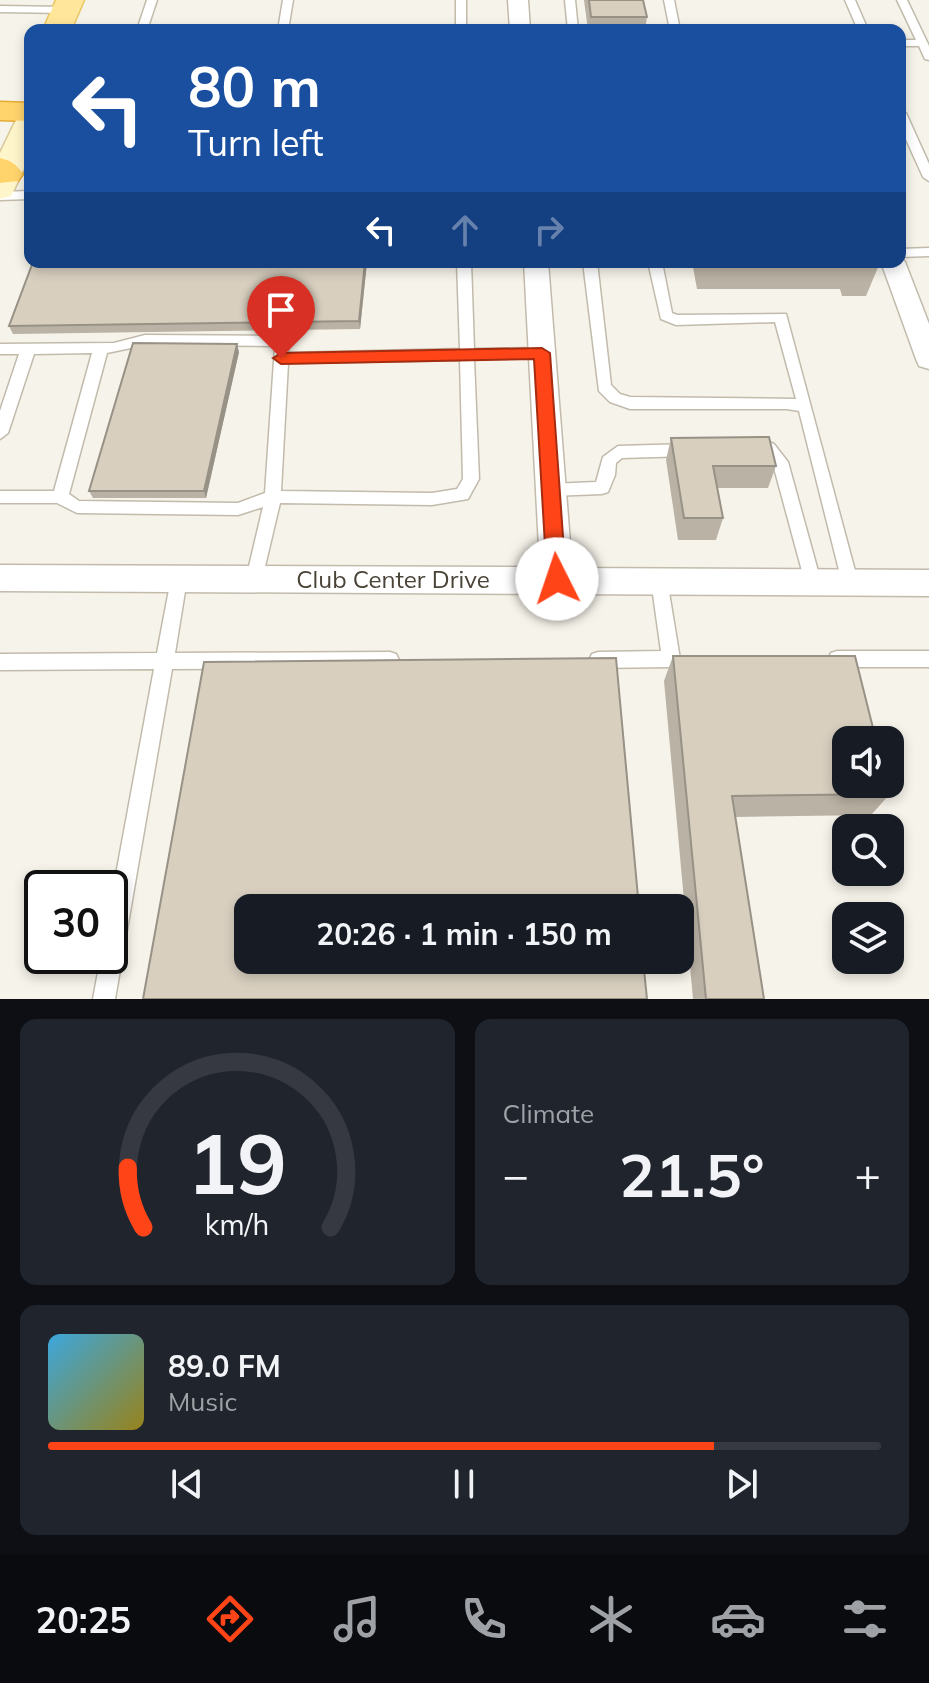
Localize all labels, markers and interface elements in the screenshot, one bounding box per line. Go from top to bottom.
text: 80 m [188,51,321,121]
icon: left [56,56,160,160]
text: Turn left [188,120,324,165]
icon: left [359,208,403,252]
icon: ahead [443,208,487,252]
icon: right [527,208,571,252]
pin [247,276,315,358]
icon: arrive [259,288,303,332]
position arrow [515,537,599,621]
street label: Club Center Drive [296,564,490,594]
map controls [832,726,904,974]
button: sound [832,726,904,798]
button: search [832,814,904,886]
speed limit sign: 30 [24,870,128,974]
button: layers [832,902,904,974]
text: 20:26 · 1 min · 150 m [316,915,612,953]
text: Climate [503,1097,594,1130]
text: 19 [187,1110,287,1215]
text: 21.5° [619,1137,765,1212]
text: − [503,1147,529,1202]
text: + [855,1147,881,1202]
text: km/h [205,1206,270,1242]
text: 89.0 FM [168,1347,281,1385]
text: Music [168,1385,237,1418]
icon: previous [165,1462,209,1506]
icon: pause [442,1462,486,1506]
icon: next [720,1462,764,1506]
icon: directions [202,1591,258,1647]
icon: music [329,1591,385,1647]
icon: phone [456,1591,512,1647]
icon: climate [583,1591,639,1647]
icon: car [710,1591,766,1647]
icon: filters [837,1591,893,1647]
text: 20:25 [36,1597,131,1642]

